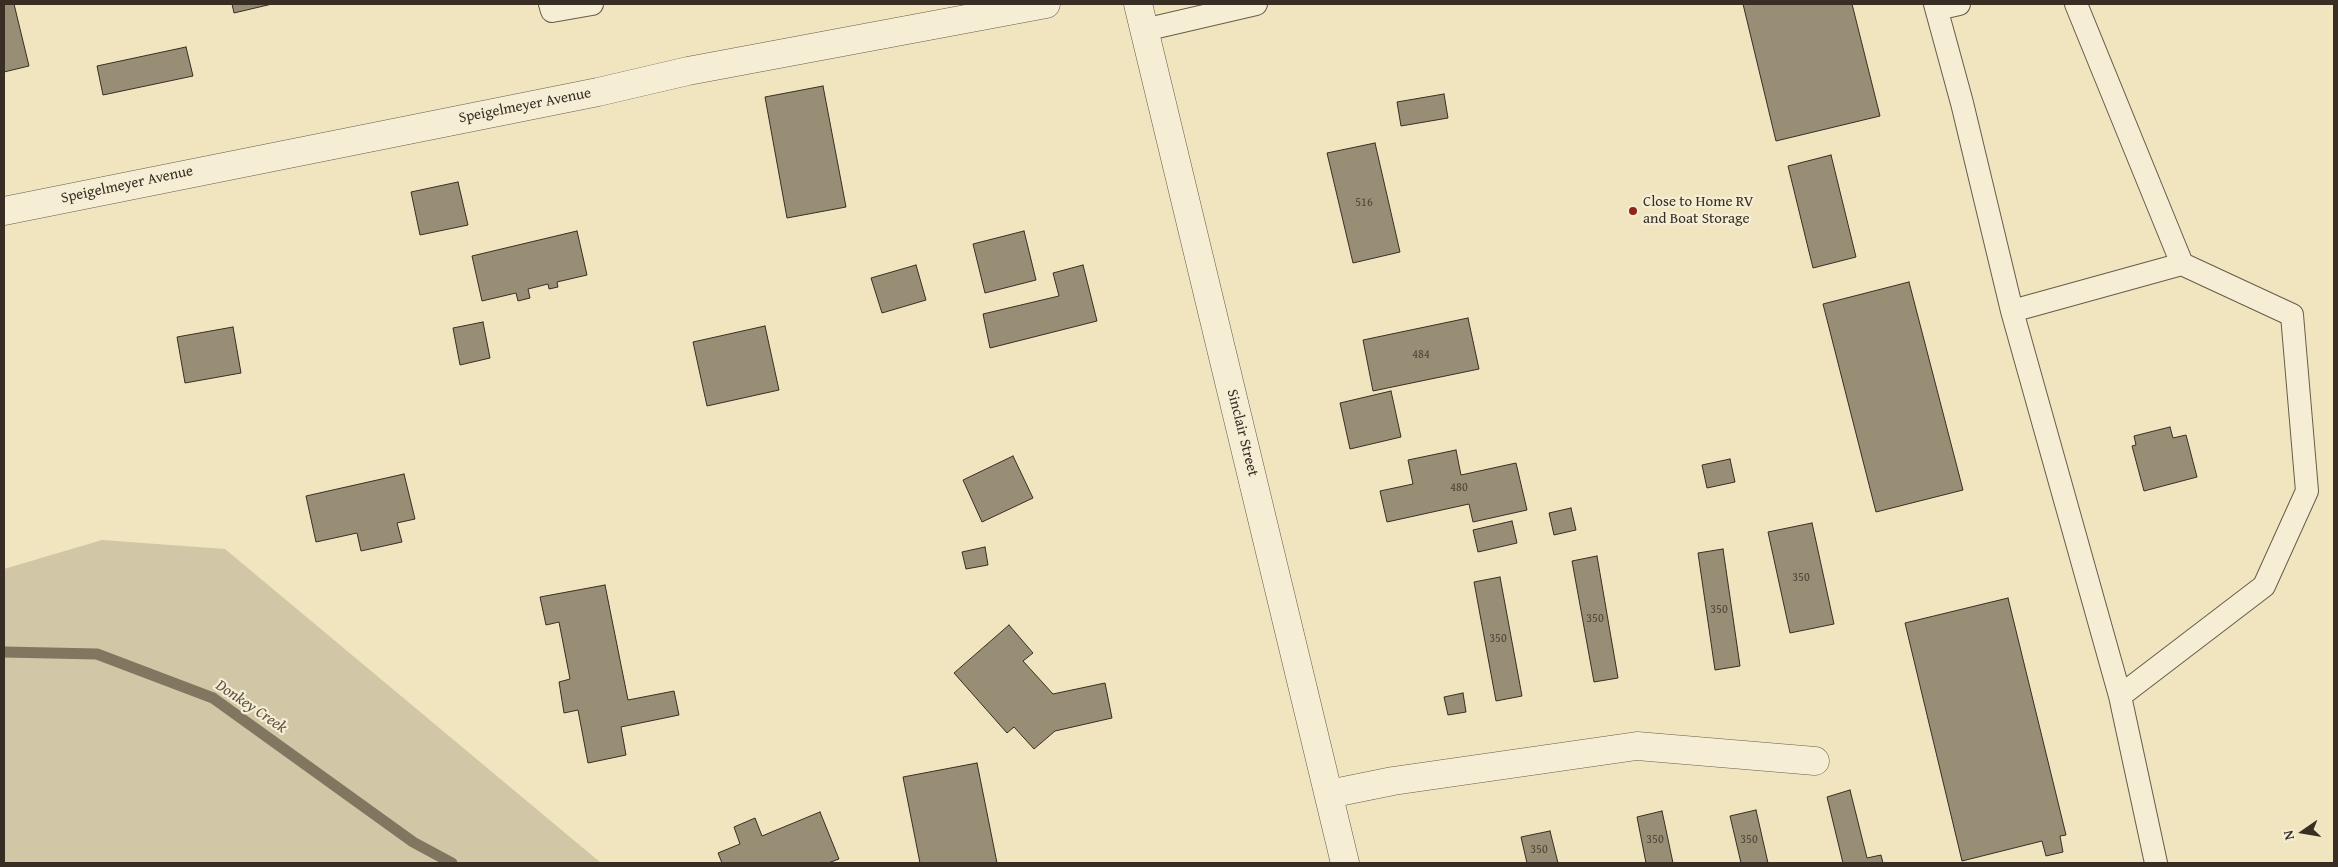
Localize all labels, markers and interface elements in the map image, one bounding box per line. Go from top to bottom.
street label: Speigelmeyer Avenue [457,84,593,128]
street label: Speigelmeyer Avenue [59,162,195,208]
place label: Close to Home RV and Boat Storage [1643,193,1754,228]
house number: 516 [1355,196,1373,210]
marker: Close to Home RV and Boat Storage [1627,205,1639,217]
house number: 484 [1412,348,1430,362]
street label: Sinclair Street [1222,387,1262,479]
house number: 480 [1450,481,1468,495]
house number: 350 [1792,571,1810,585]
house number: 350 [1710,603,1728,617]
house number: 350 [1586,612,1604,626]
house number: 350 [1489,632,1507,646]
water label: Donkey Creek [212,676,290,738]
north arrow [2278,807,2328,857]
text: N [2278,829,2299,842]
house number: 350 [1646,833,1664,847]
house number: 350 [1740,833,1758,847]
house number: 350 [1530,843,1548,857]

